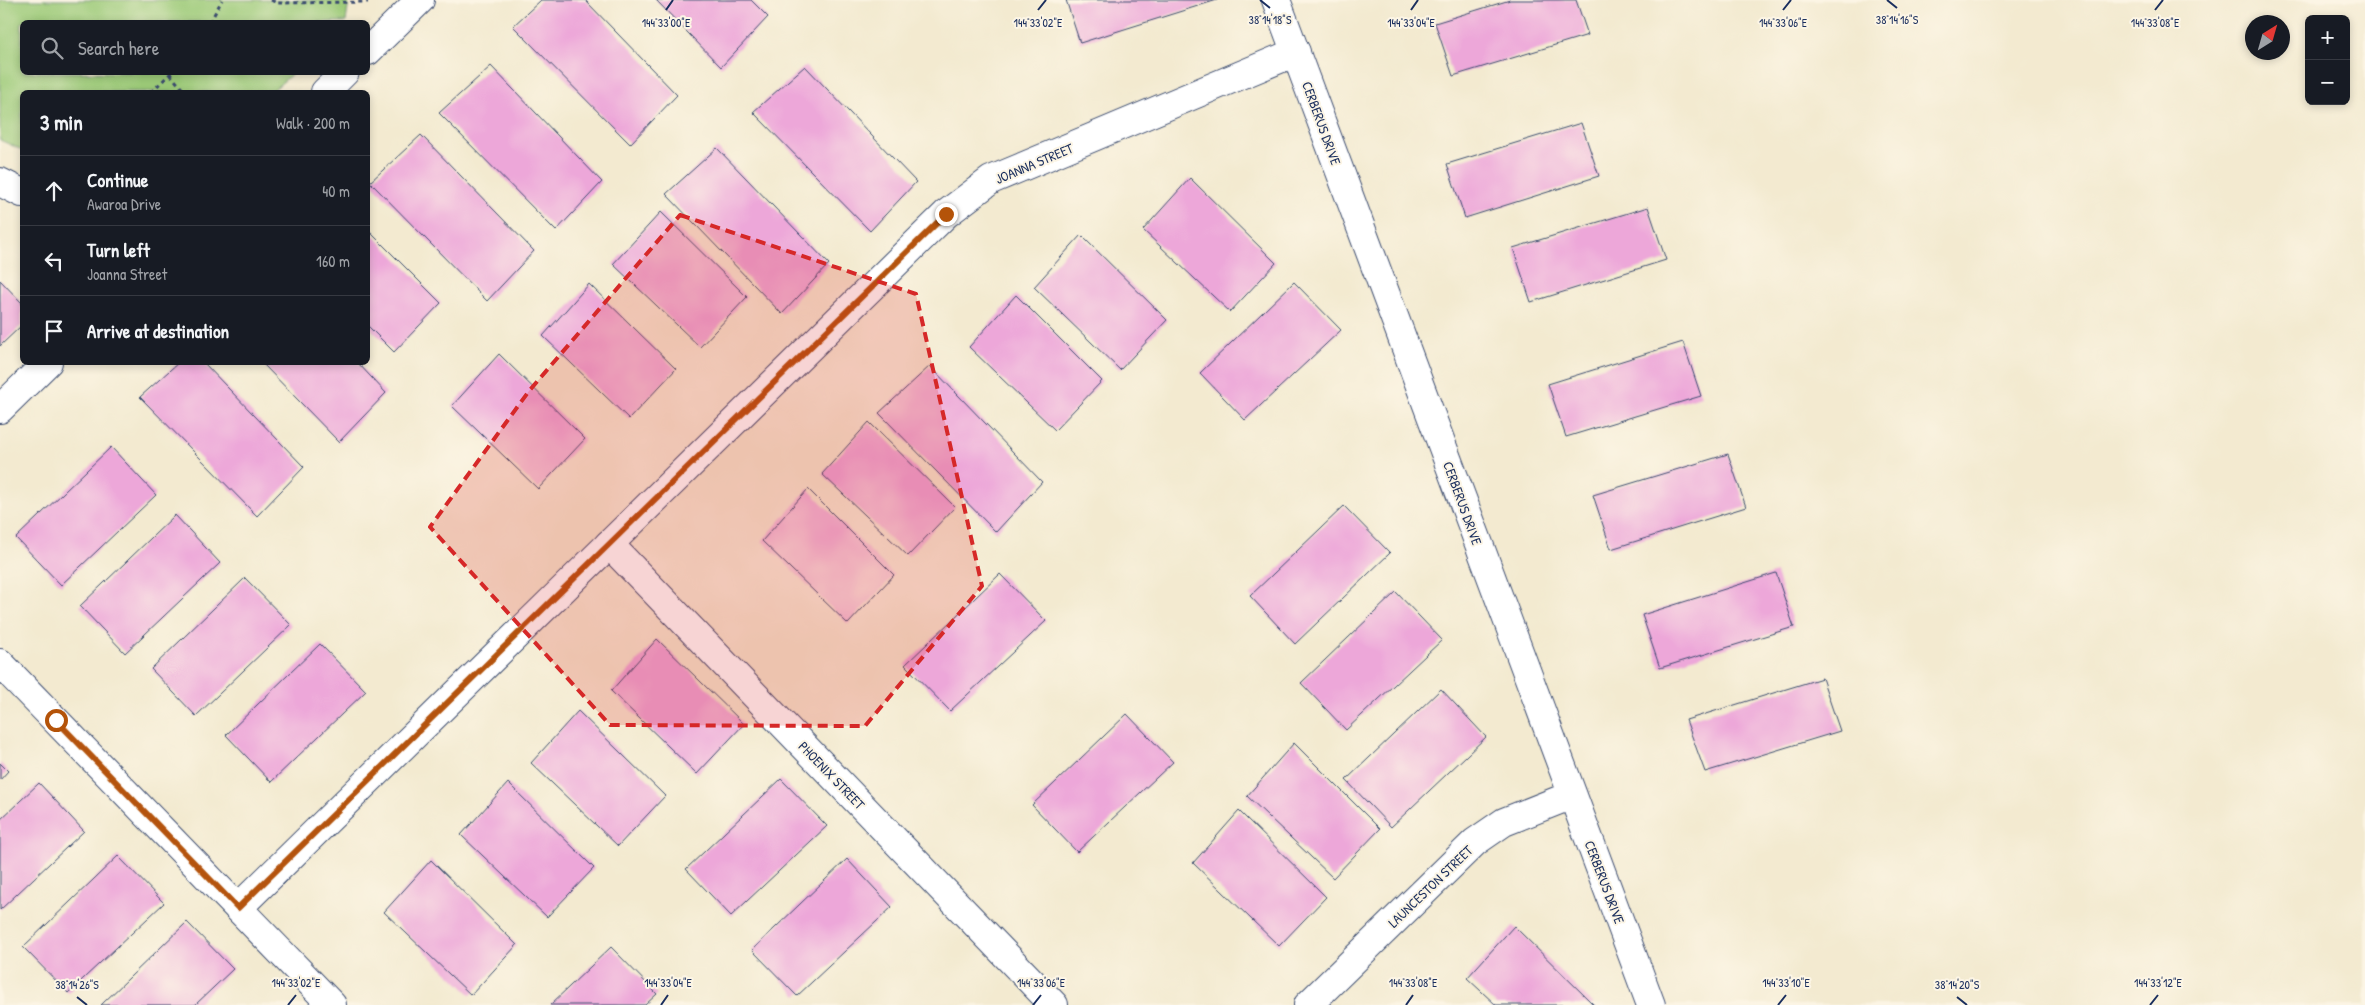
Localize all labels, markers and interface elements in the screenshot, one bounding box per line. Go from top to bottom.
text: 38°14'18"S [1249,11,1292,28]
text: 38°14'16"S [1876,11,1919,28]
text: 144°33'00"E [642,14,691,31]
text: 144°33'02"E [1014,14,1063,31]
text: 144°33'04"E [1387,14,1436,31]
text: 144°33'06"E [1759,14,1808,31]
text: 144°33'08"E [2131,14,2180,31]
north arrow [2245,15,2290,60]
map controls [2305,15,2350,105]
button: + [2305,15,2350,60]
search box [20,20,370,75]
icon: search [38,34,66,62]
text: Search here [78,35,159,61]
button: − [2305,60,2350,105]
street label: CERBERUS DRIVE [1298,79,1346,167]
text: 3 min [40,108,83,137]
text: Walk · 200 m [276,112,350,134]
street label: JOANNA STREET [992,138,1076,188]
text: Continue [87,167,148,193]
icon: ahead [40,177,68,205]
text: 40 m [322,180,350,202]
text: Awaroa Drive [87,193,161,215]
route end [935,203,958,226]
text: Turn left [87,237,150,263]
icon: left [40,247,68,275]
text: 160 m [316,250,350,272]
text: Joanna Street [87,263,167,285]
icon: arrive [40,317,68,345]
text: Arrive at destination [87,318,229,344]
street label: CERBERUS DRIVE [1439,459,1487,547]
route start [45,709,68,732]
street label: PHOENIX STREET [795,737,870,814]
street label: CERBERUS DRIVE [1580,838,1630,926]
street label: LAUNCESTON STREET [1384,840,1477,931]
text: 144°33'02"E [272,974,321,991]
text: 144°33'04"E [644,974,693,991]
text: 144°33'06"E [1017,974,1066,991]
text: 144°33'08"E [1389,974,1438,991]
text: 144°33'10"E [1762,974,1810,991]
text: 144°33'12"E [2134,974,2183,991]
text: 38°14'26"S [55,976,99,993]
text: 38°14'20"S [1935,976,1980,993]

